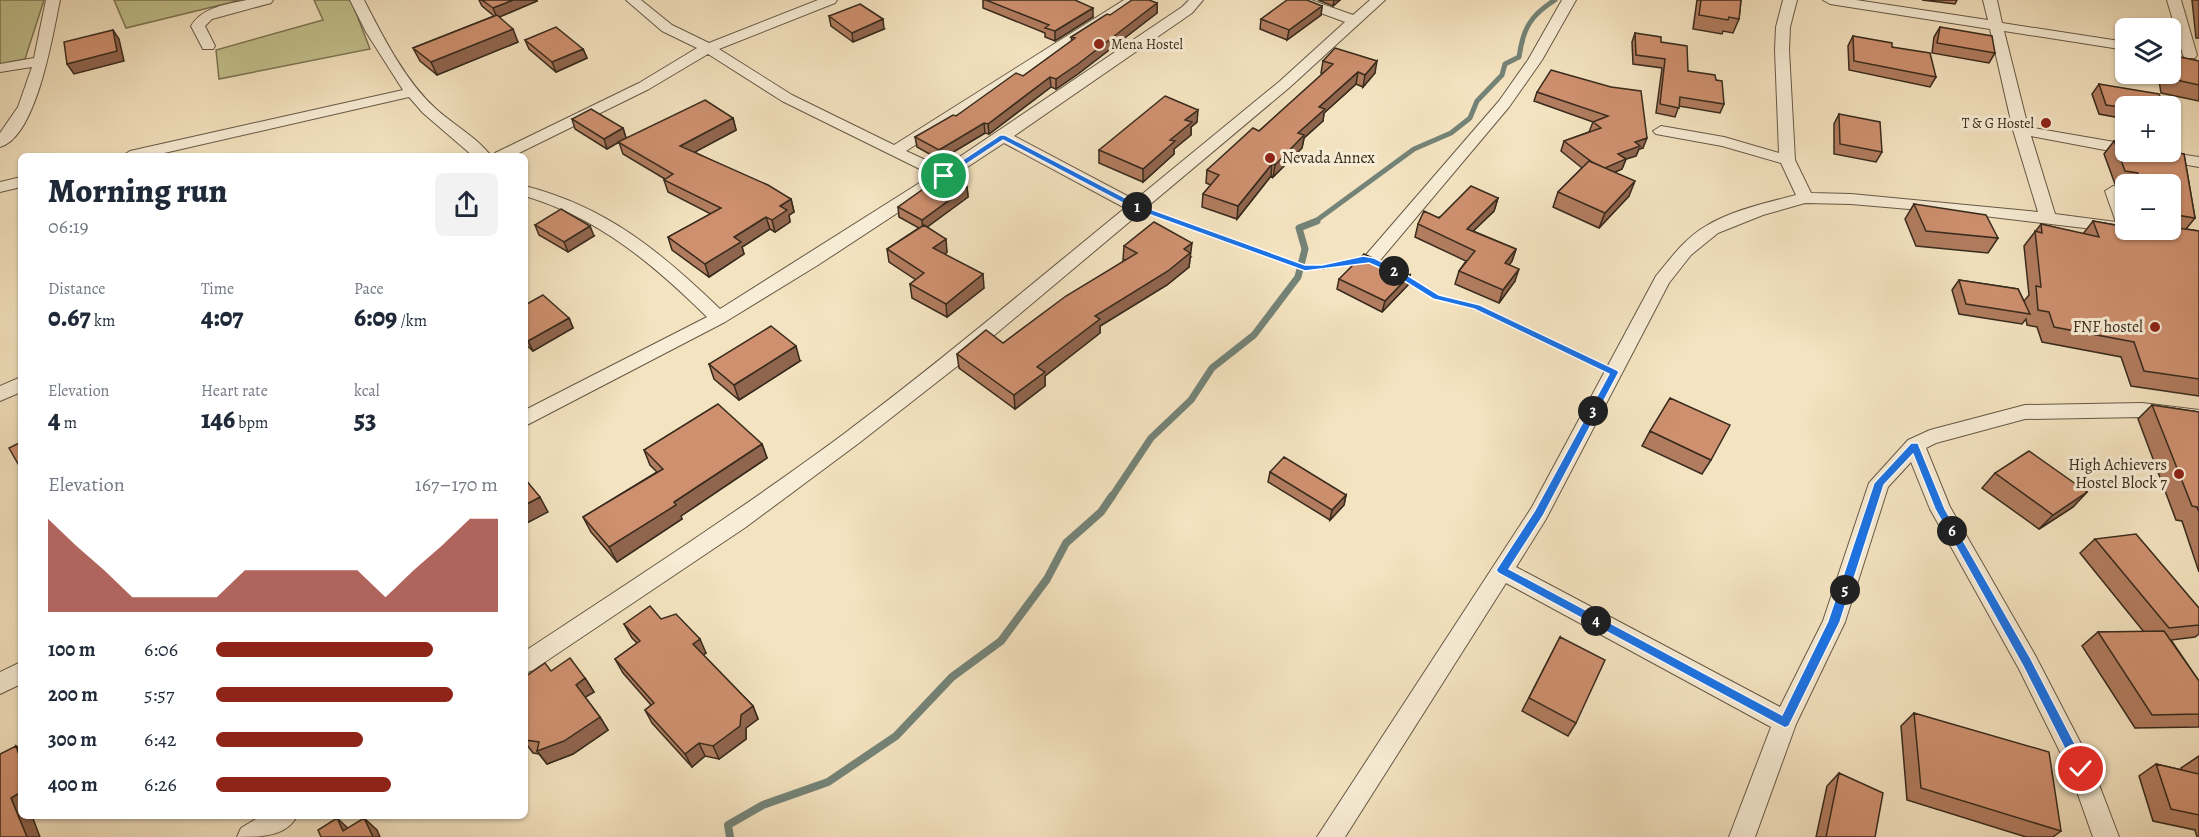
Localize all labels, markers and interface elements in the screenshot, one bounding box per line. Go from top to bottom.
map controls [2115,18,2181,240]
button: layers [2115,18,2181,84]
place label: Mena Hostel [1111,35,1184,54]
marker: Mena Hostel [1092,37,1106,51]
button: + [2115,96,2181,162]
place label: T & G Hostel [1962,114,2035,133]
marker: T & G Hostel [2039,116,2053,130]
place label: Nevada Annex [1282,147,1375,169]
pin [918,150,969,201]
marker: Nevada Annex [1263,151,1277,165]
icon: arrive [927,159,960,192]
text: Morning run [48,168,227,213]
button: share [435,173,498,236]
button: − [2115,174,2181,240]
pin: 1 [1122,192,1152,222]
text: 1 [1134,196,1140,218]
text: 06:19 [48,213,89,240]
pin: 2 [1379,256,1409,286]
text: 2 [1390,260,1398,282]
text: Distance [48,278,105,300]
text: Time [201,278,234,300]
text: Pace [354,278,384,300]
text: 0.67 [48,300,91,335]
text: 4:07 [201,300,243,335]
text: 6:09 [354,300,397,335]
text: km [91,310,115,332]
text: /km [397,310,427,332]
place label: FNF hostel [2073,316,2143,338]
marker: FNF hostel [2148,320,2162,334]
text: Elevation [48,380,109,402]
text: Heart rate [201,380,268,402]
text: kcal [354,380,380,402]
pin: 3 [1578,396,1608,426]
text: 3 [1590,400,1596,422]
text: 4 [48,402,60,437]
text: 146 [201,402,235,437]
text: 53 [354,402,376,437]
text: m [60,412,77,434]
text: bpm [235,412,268,434]
place label: High Achievers Hostel Block 7 [2068,454,2167,494]
marker: High Achievers Hostel Block 7 [2172,467,2186,481]
text: Elevation [48,471,125,498]
text: 167–170 m [415,471,498,498]
pin: 6 [1937,516,1967,546]
text: 6 [1948,520,1956,542]
pin: 5 [1830,575,1860,605]
text: 5 [1842,579,1848,601]
pin: 4 [1581,606,1611,636]
text: 4 [1592,610,1600,632]
text: 100 m [48,636,96,663]
text: 6:06 [144,636,178,663]
text: 200 m [48,681,98,708]
text: 5:57 [144,681,174,708]
text: 300 m [48,726,97,753]
text: 6:42 [144,726,177,753]
pin [2055,743,2106,794]
icon: check [2064,752,2097,785]
text: 400 m [48,771,98,798]
text: 6:26 [144,771,177,798]

